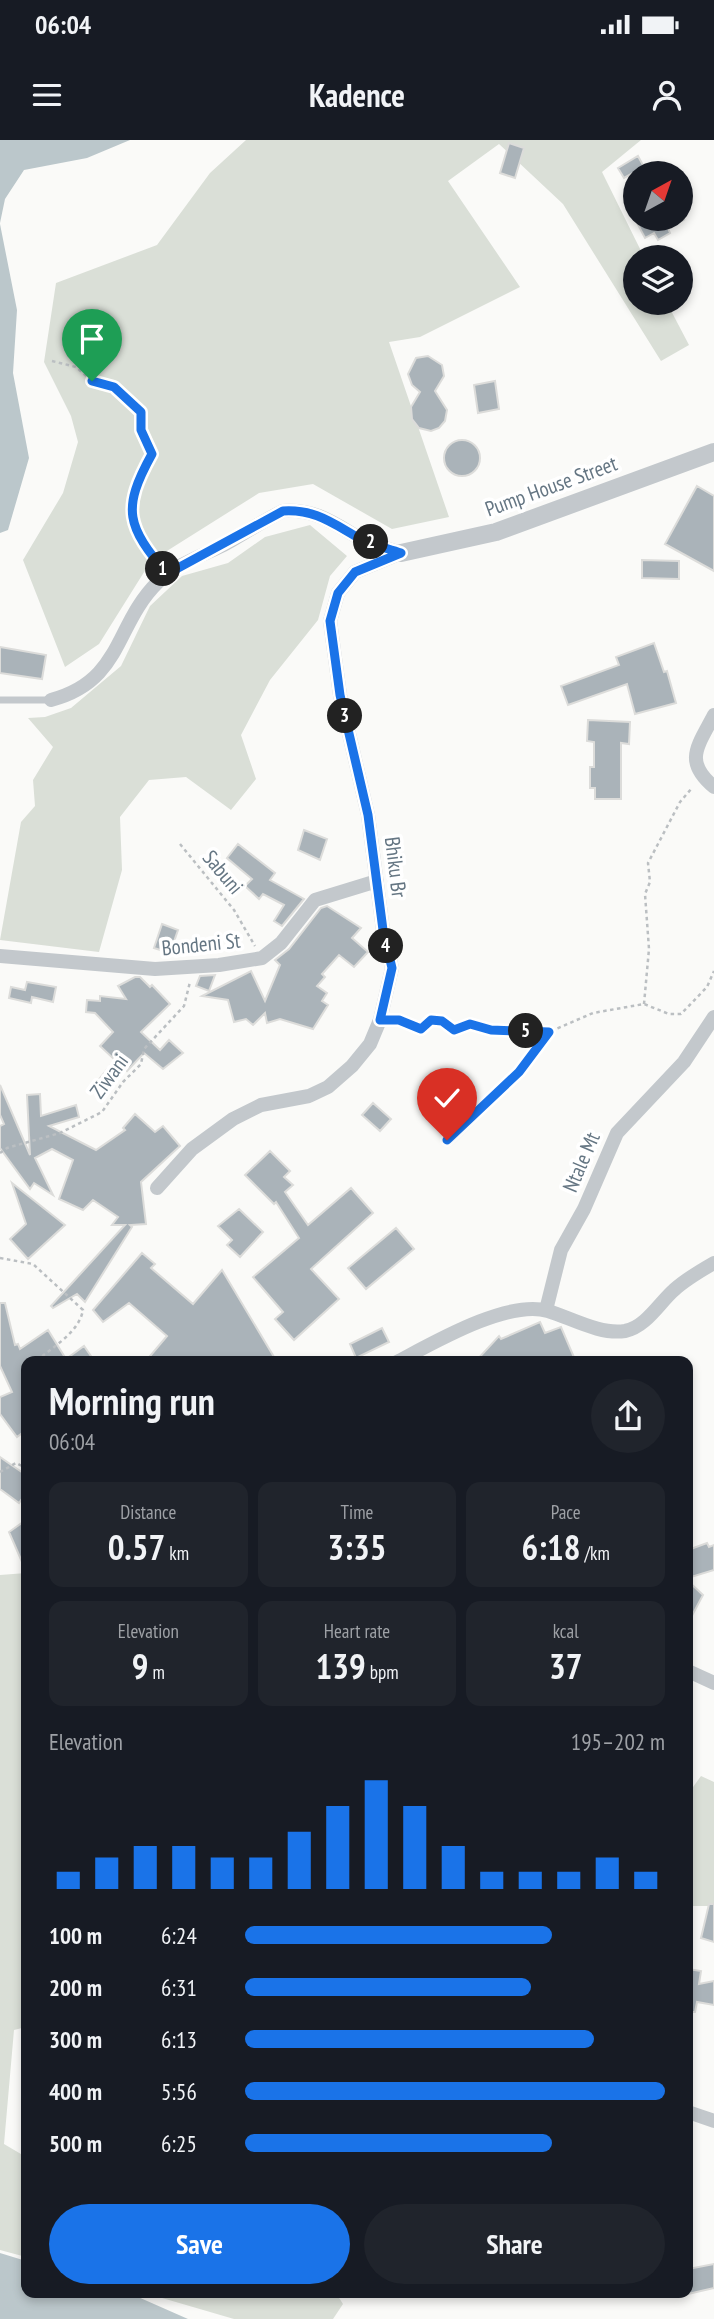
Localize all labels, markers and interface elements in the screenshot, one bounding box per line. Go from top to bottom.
text: 06:04 [35,8,91,41]
text: Kadence [309,74,405,116]
icon: menu [28,76,66,114]
icon: person [648,76,686,114]
north arrow [623,161,693,231]
map controls [623,161,693,315]
button: layers [623,245,693,315]
pin [62,309,122,381]
icon: arrive [73,320,111,358]
street label: Pump House Street [481,450,621,522]
pin: 2 [354,524,388,560]
text: 2 [366,529,375,553]
pin: 1 [146,552,180,586]
text: 1 [158,556,167,580]
pin: 3 [328,698,362,734]
text: 3 [340,703,349,727]
street label: Bhiku Br [379,835,413,899]
street label: Sabuni [197,844,249,900]
street label: Bondeni St [160,926,242,962]
pin: 4 [368,928,404,964]
text: 4 [381,933,390,957]
pin: 5 [508,1014,544,1048]
text: 5 [521,1018,530,1042]
street label: Ziwani [84,1049,134,1103]
pin [417,1068,477,1140]
icon: check [428,1079,466,1117]
street label: Ntale Mt [556,1128,606,1196]
text: Morning run [49,1376,215,1425]
button: share [591,1379,665,1453]
text: 06:04 [49,1427,95,1456]
text: Distance [120,1500,176,1524]
text: Time [341,1500,373,1524]
text: Pace [551,1500,581,1524]
text: 0.57 [108,1524,165,1570]
text: 3:35 [328,1524,386,1570]
text: 6:18 [521,1524,580,1570]
text: km [165,1541,189,1565]
text: /km [580,1541,610,1565]
text: Elevation [118,1619,179,1643]
text: Heart rate [324,1619,390,1643]
text: kcal [553,1619,579,1643]
text: 9 [132,1643,148,1689]
text: 139 [315,1643,366,1689]
text: 37 [549,1643,582,1689]
text: m [148,1660,165,1684]
text: bpm [366,1660,399,1684]
text: Elevation [49,1727,123,1756]
text: 195–202 m [571,1727,665,1756]
text: 100 m [49,1921,102,1950]
text: 6:24 [161,1921,197,1950]
text: 200 m [49,1973,102,2002]
text: 6:31 [161,1973,197,2002]
text: 300 m [49,2025,102,2054]
text: 6:13 [161,2025,197,2054]
text: 400 m [49,2077,102,2106]
text: 5:56 [161,2077,197,2106]
text: 500 m [49,2129,102,2158]
text: 6:25 [161,2129,197,2158]
button: Save [49,2204,350,2284]
button: Share [364,2204,665,2284]

